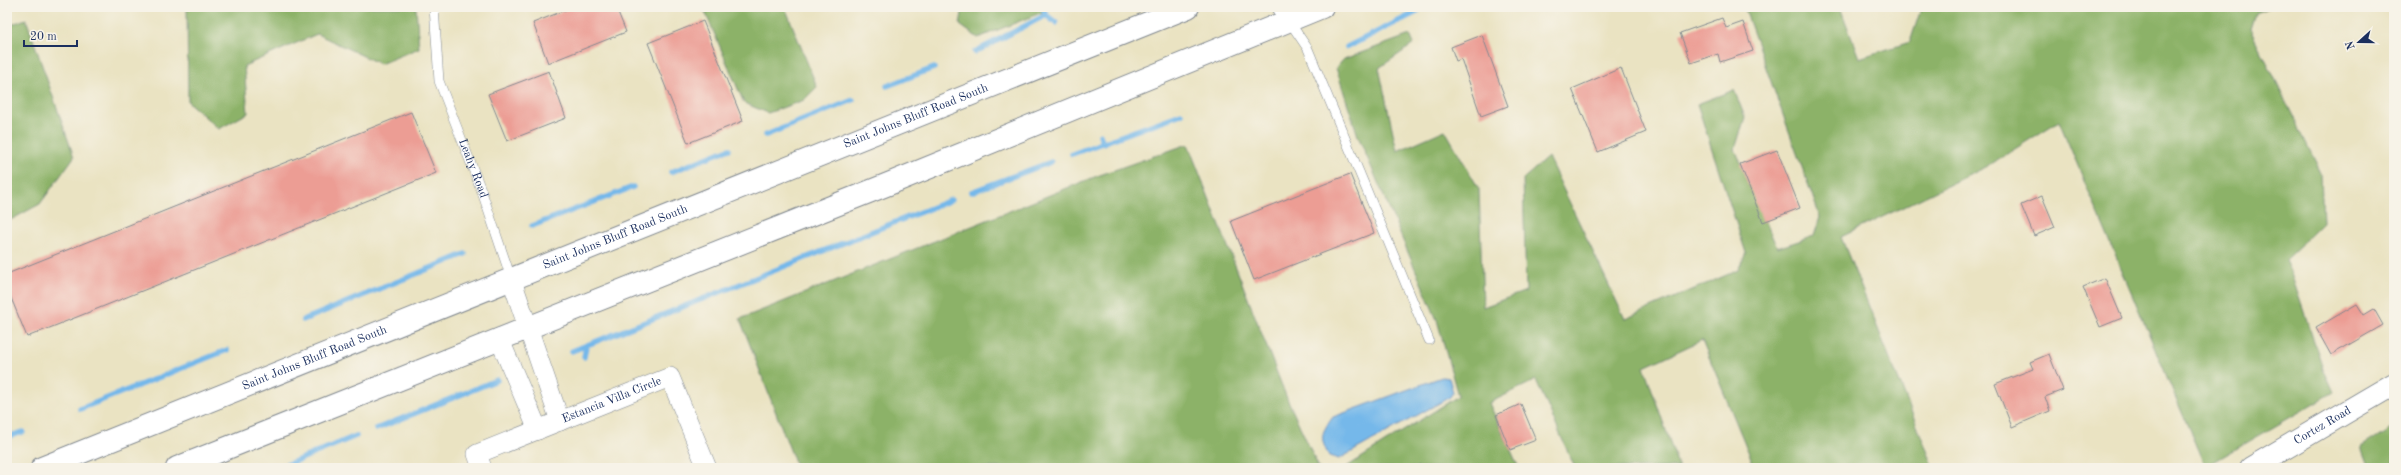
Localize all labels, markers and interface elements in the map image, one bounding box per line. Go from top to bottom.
scale bar [24,22,77,48]
north arrow [2339,22,2379,62]
text: 20 m [30,31,57,43]
text: N [2344,39,2358,51]
street label: Saint Johns Bluff Road South [842,82,990,151]
street label: Leahy Road [456,137,490,200]
street label: Saint Johns Bluff Road South [541,203,690,272]
street label: Saint Johns Bluff Road South [241,324,389,393]
street label: Estancia Villa Circle [560,375,664,425]
street label: Cortez Road [2292,405,2353,447]

